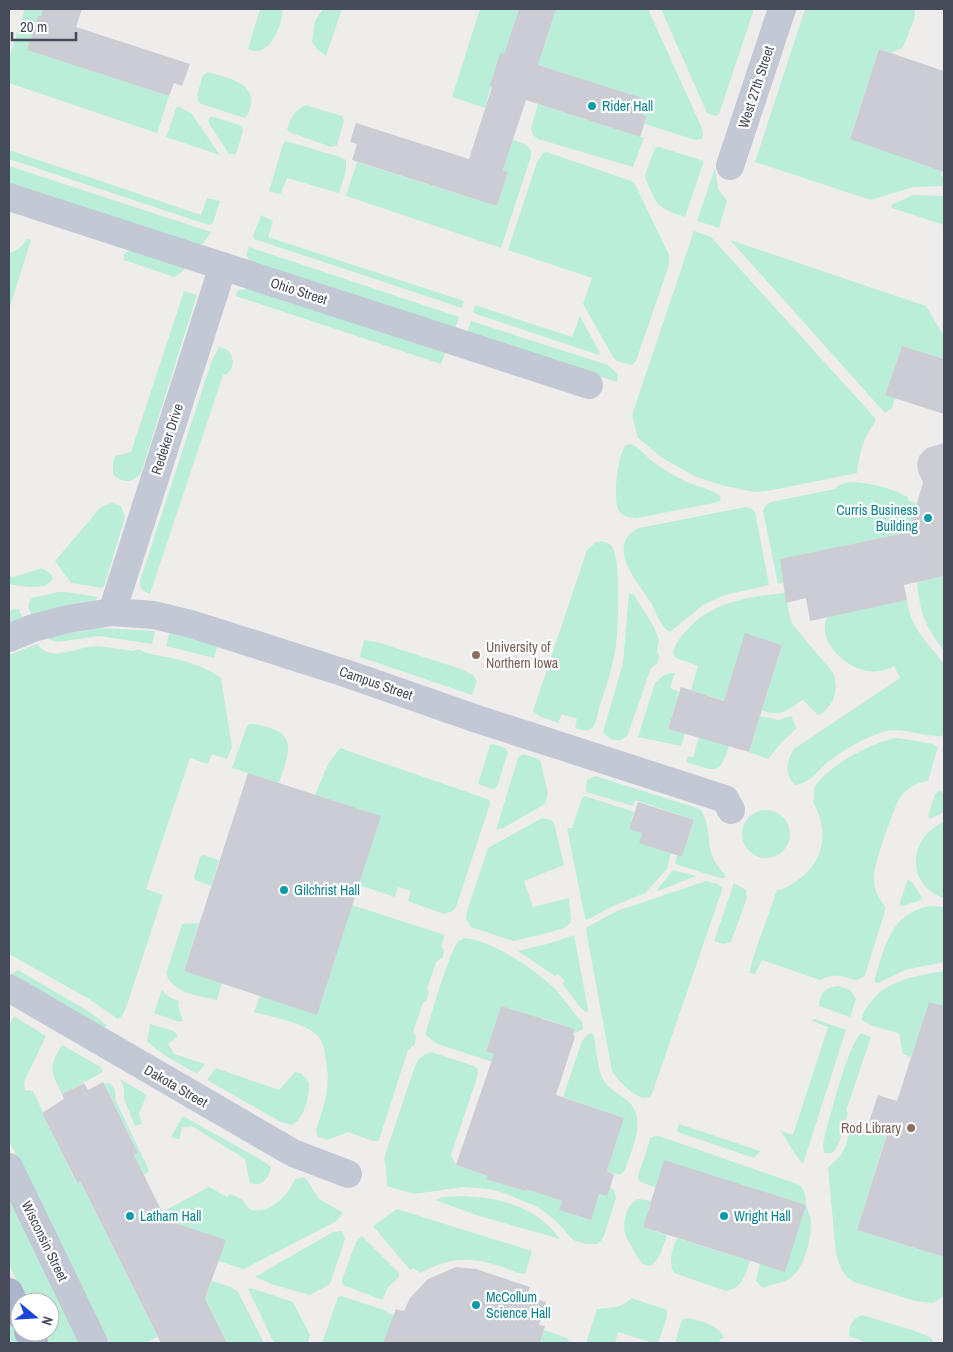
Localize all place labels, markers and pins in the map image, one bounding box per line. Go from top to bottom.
place label: Rider Hall [602,97,653,115]
marker: Rider Hall [586,100,598,112]
place label: Curris Business Building [836,501,919,535]
marker: Curris Business Building [922,512,934,524]
place label: University of Northern Iowa [486,638,559,672]
marker: University of Northern Iowa [470,649,482,661]
place label: Gilchrist Hall [294,881,360,899]
marker: Gilchrist Hall [278,884,290,896]
place label: Rod Library [841,1119,901,1137]
marker: Rod Library [905,1122,917,1134]
place label: Latham Hall [140,1207,201,1225]
place label: Wright Hall [734,1207,791,1225]
marker: Latham Hall [124,1210,136,1222]
marker: Wright Hall [718,1210,730,1222]
place label: McCollum Science Hall [486,1288,550,1322]
marker: McCollum Science Hall [470,1299,482,1311]

